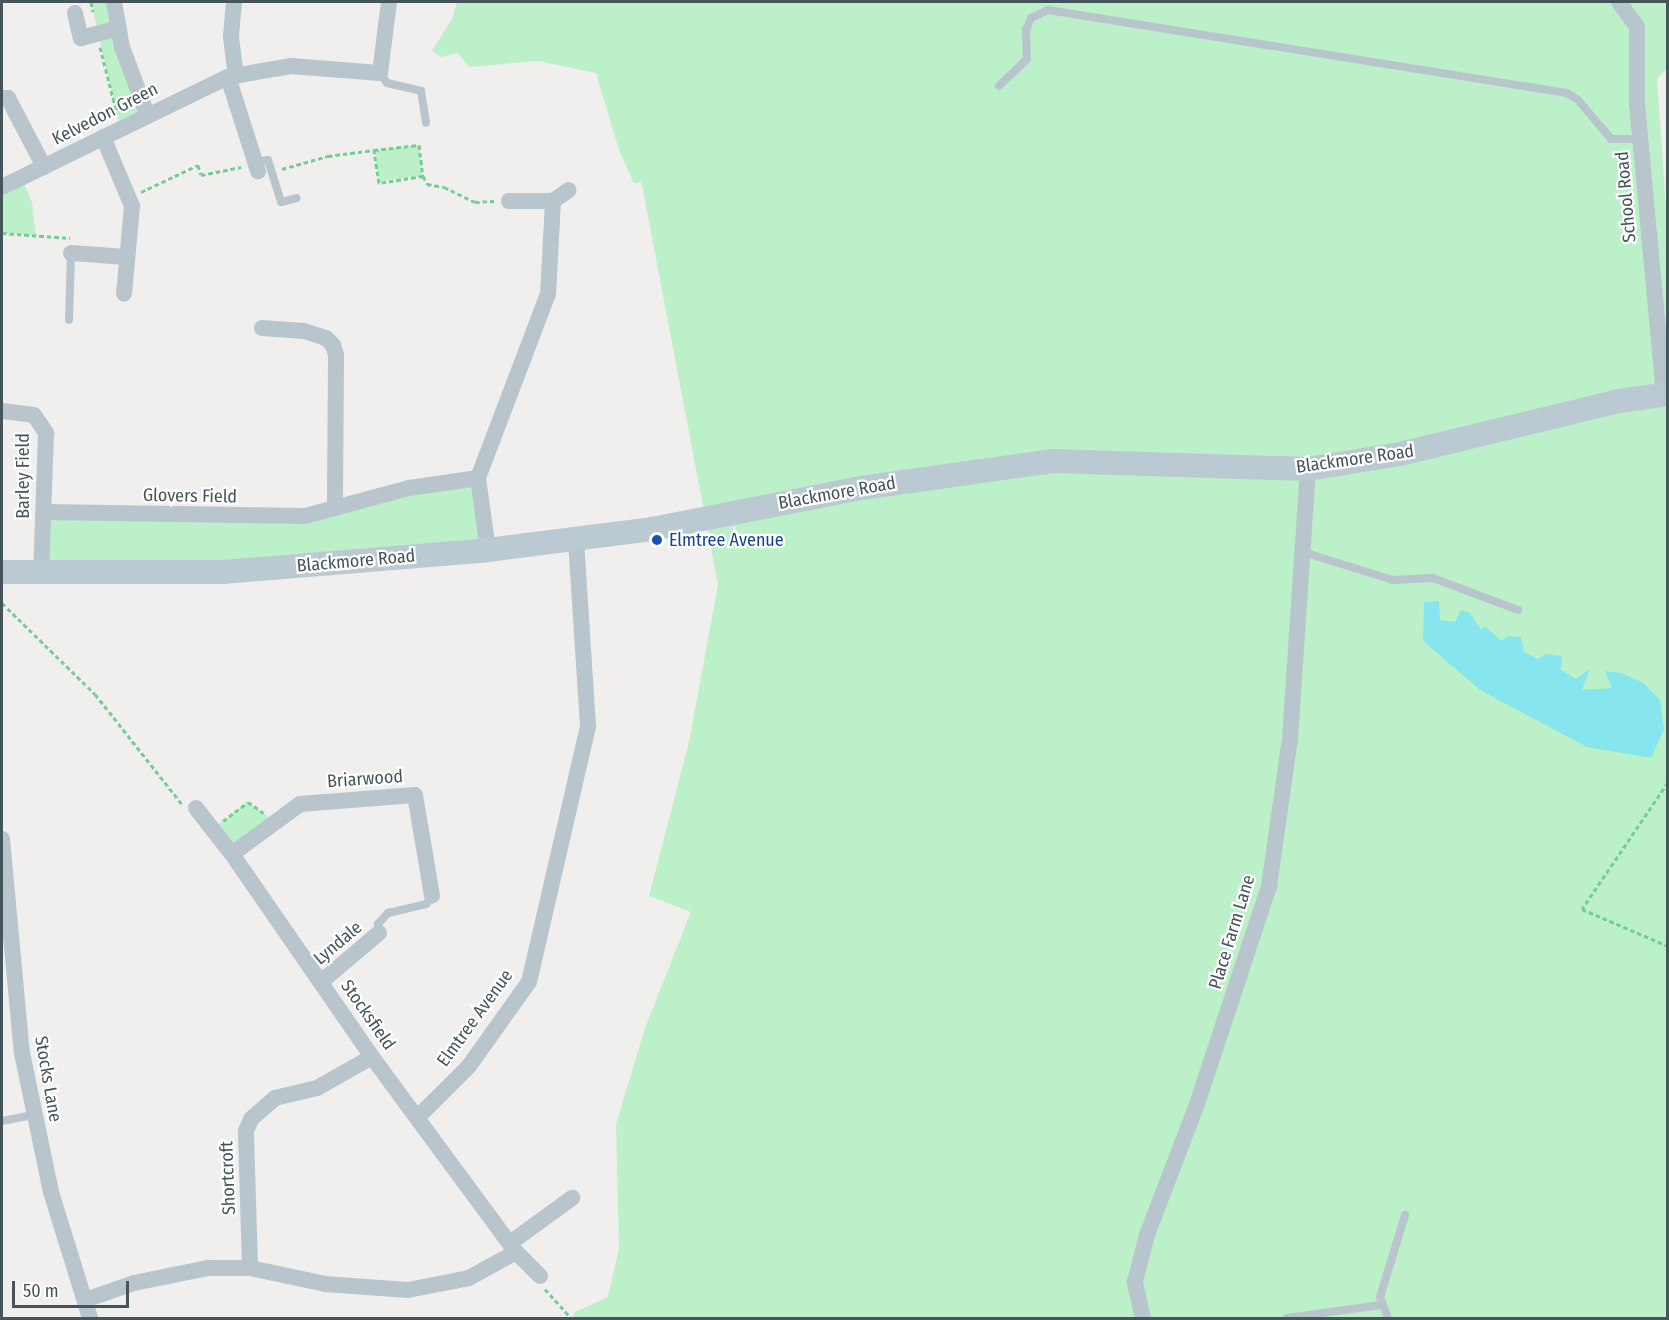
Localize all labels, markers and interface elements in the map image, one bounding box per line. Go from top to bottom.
street label: Kelvedon Green [49,78,161,150]
street label: School Road [1611,151,1641,243]
street label: Barley Field [12,433,34,519]
street label: Blackmore Road [1295,440,1415,478]
street label: Blackmore Road [777,472,897,514]
street label: Glovers Field [143,484,237,508]
place label: Elmtree Avenue [669,529,784,551]
marker: Elmtree Avenue [650,533,664,547]
street label: Blackmore Road [296,545,416,577]
street label: Briarwood [326,766,404,792]
street label: Place Farm Lane [1204,872,1260,992]
street label: Lyndale [310,917,366,969]
street label: Elmtree Avenue [433,965,517,1071]
street label: Stocksfield [336,976,400,1054]
street label: Stocks Lane [30,1034,66,1124]
street label: Shortcroft [216,1141,240,1215]
scale bar [15,1269,132,1307]
text: 50 m [23,1280,59,1302]

